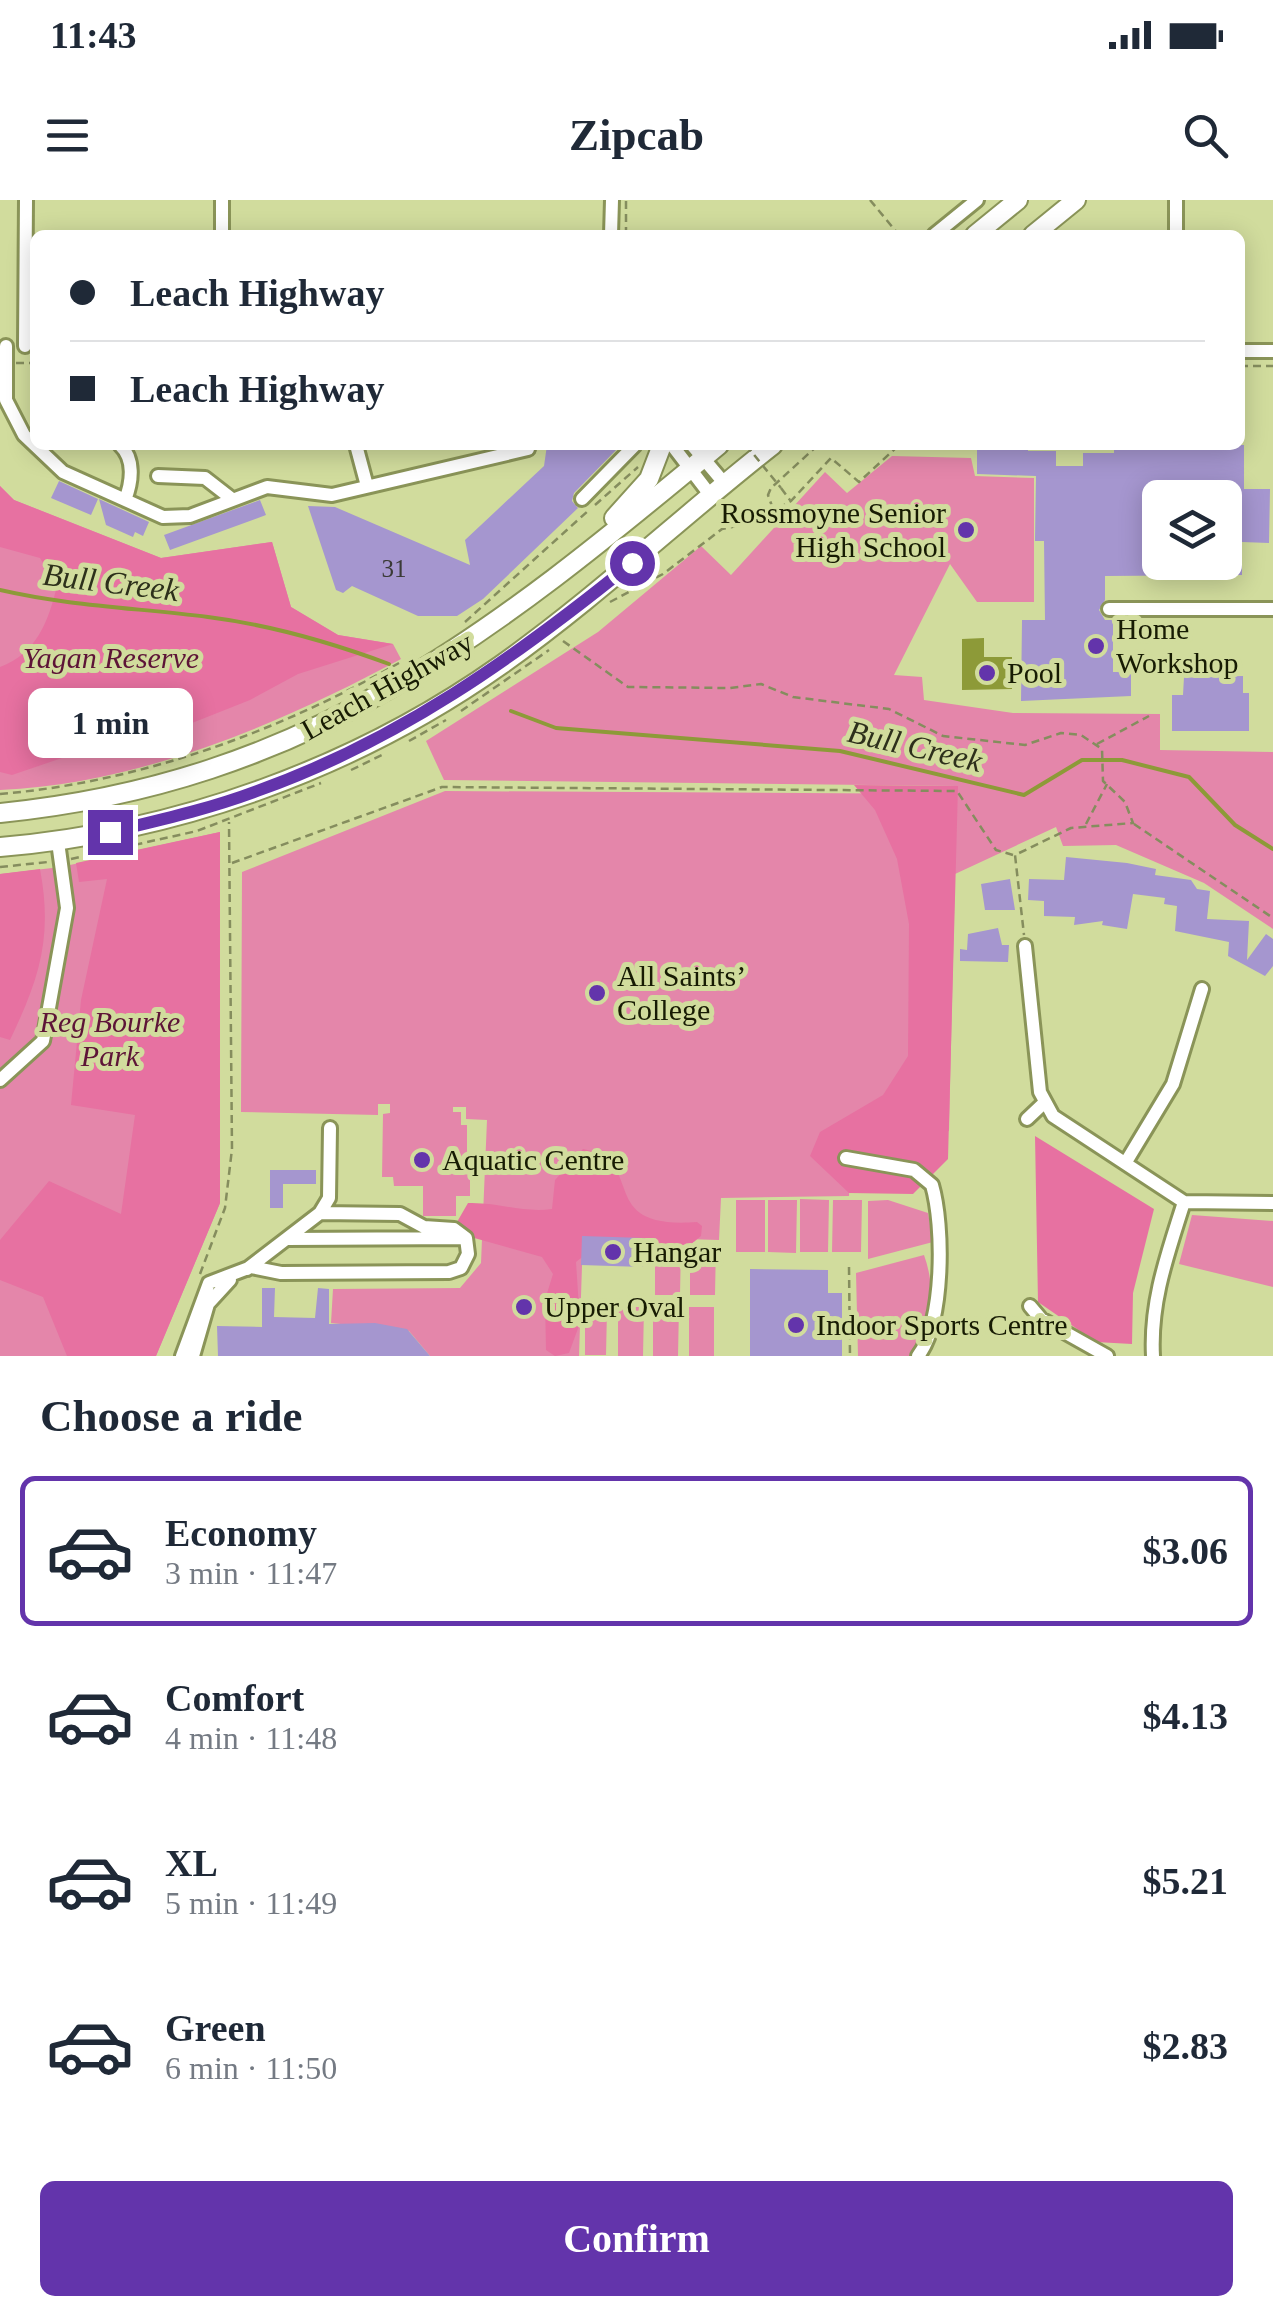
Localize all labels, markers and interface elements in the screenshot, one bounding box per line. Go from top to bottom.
text: 11:43 [50,14,137,56]
icon: menu [40,108,95,163]
icon: search [1178,108,1233,163]
text: Zipcab [569,110,704,160]
text: Leach Highway [130,272,384,314]
text: Leach Highway [130,368,384,410]
map controls [1142,480,1242,580]
button: layers [1142,480,1242,580]
place label: Rossmoyne Senior High School [720,496,946,563]
marker: Rossmoyne Senior High School [955,519,977,541]
route start [610,541,655,586]
house number: 31 [382,555,407,582]
water label: Bull Creek [41,556,182,608]
place label: Home Workshop [1116,612,1239,679]
street label: Leach Highway [295,625,478,746]
marker: Home Workshop [1085,635,1107,657]
park label: Yagan Reserve [23,641,199,674]
place label: Pool [1007,656,1062,689]
marker: Pool [976,662,998,684]
callout: 1 min [28,687,192,757]
text: 1 min [72,705,149,741]
water label: Bull Creek [844,713,986,779]
route end [88,810,133,855]
place label: All Saints’ College [617,959,746,1026]
marker: All Saints’ College [586,982,608,1004]
park label: Reg Bourke Park [39,1005,180,1072]
place label: Aquatic Centre [442,1143,624,1176]
marker: Aquatic Centre [411,1149,433,1171]
place label: Hangar [633,1235,721,1268]
marker: Hangar [602,1241,624,1263]
place label: Upper Oval [544,1290,685,1323]
marker: Upper Oval [513,1296,535,1318]
place label: Indoor Sports Centre [816,1308,1068,1341]
marker: Indoor Sports Centre [785,1314,807,1336]
text: Choose a ride [40,1391,303,1441]
icon: car [45,1506,135,1596]
text: Economy [165,1512,317,1554]
text: $3.06 [1143,1530,1228,1572]
text: 3 min · 11:47 [165,1555,337,1591]
icon: car [45,1671,135,1761]
text: Comfort [165,1677,304,1719]
text: $4.13 [1143,1695,1228,1737]
text: 4 min · 11:48 [165,1720,337,1756]
icon: car [45,1836,135,1926]
text: XL [165,1842,218,1884]
text: $5.21 [1143,1860,1228,1902]
text: 5 min · 11:49 [165,1885,337,1921]
icon: car [45,2001,135,2091]
text: Green [165,2007,266,2049]
text: $2.83 [1143,2025,1228,2067]
text: 6 min · 11:50 [165,2050,337,2086]
button: Confirm [40,2181,1233,2296]

